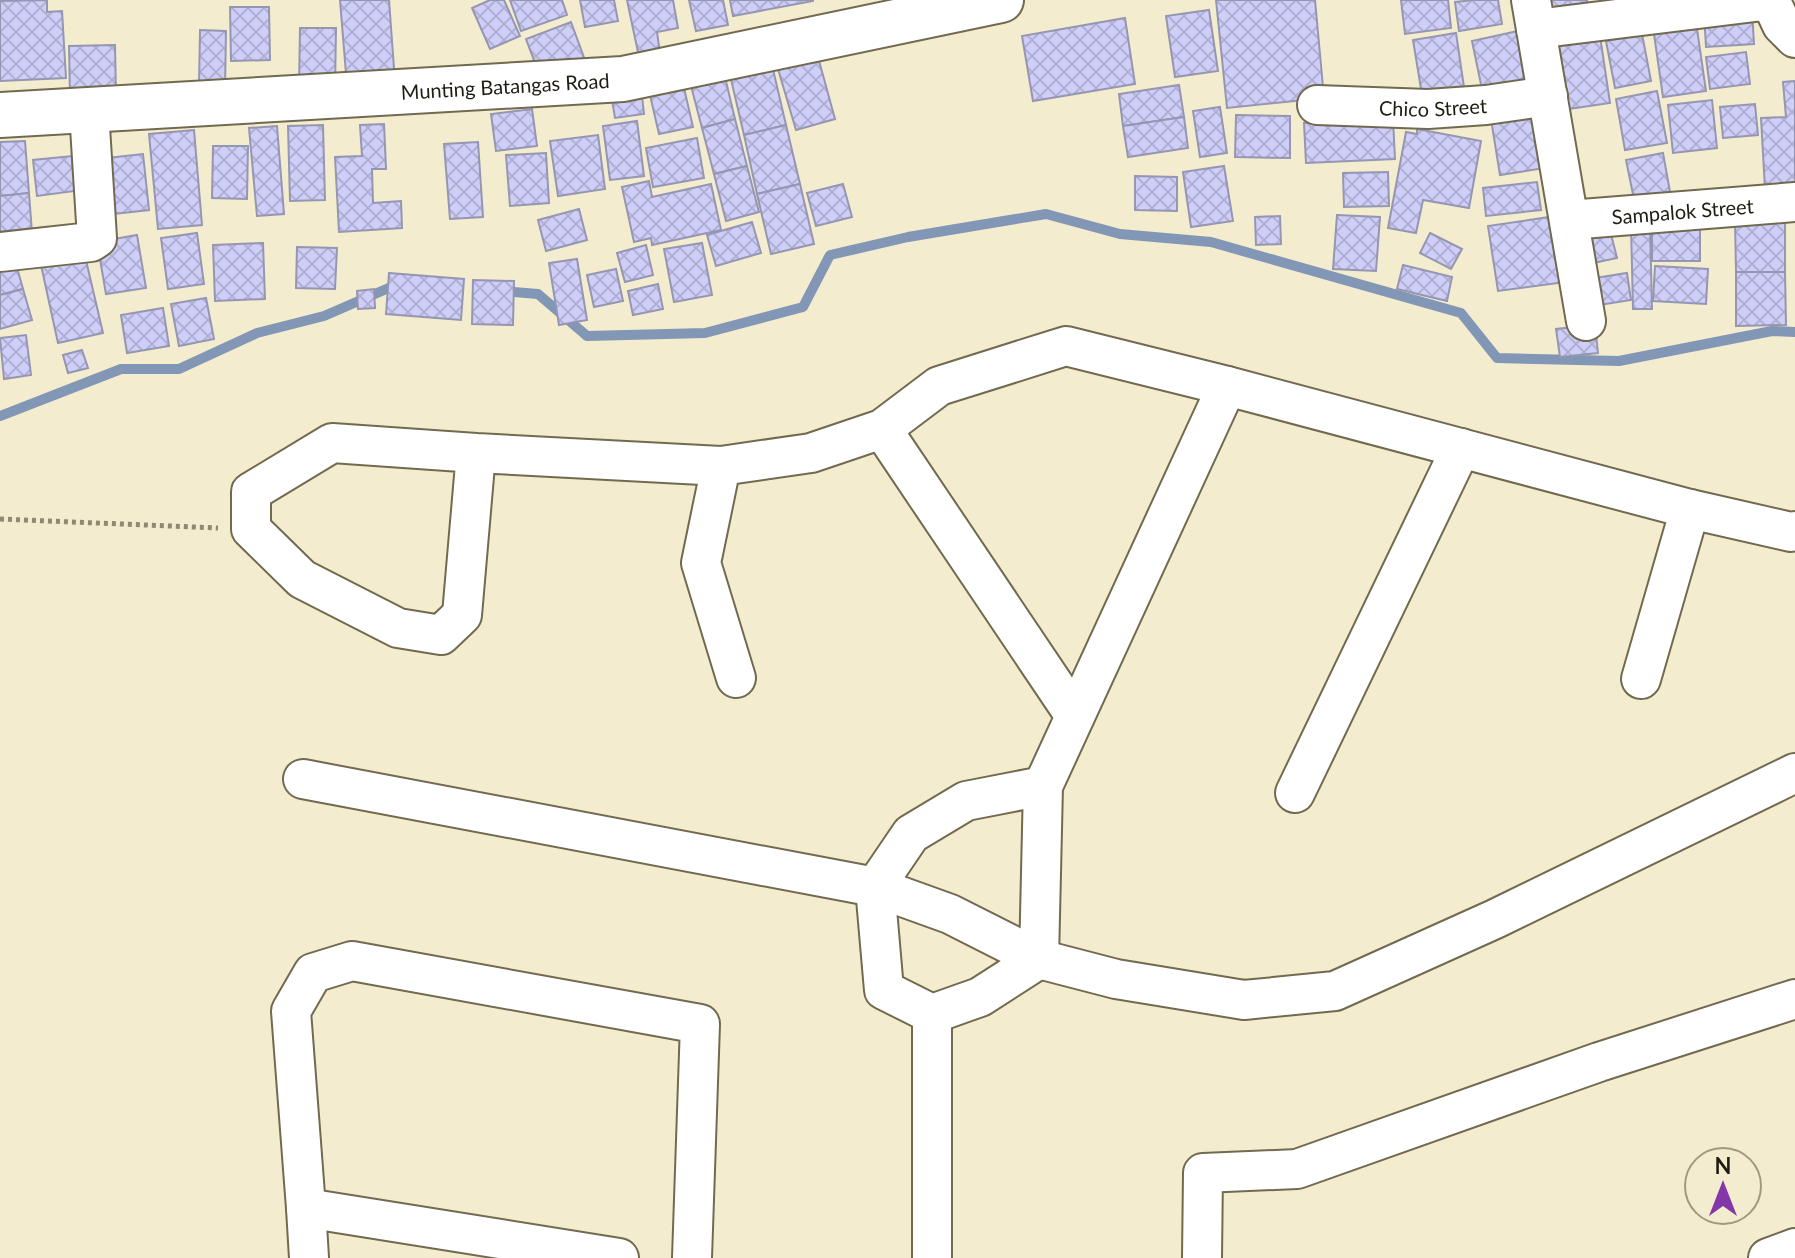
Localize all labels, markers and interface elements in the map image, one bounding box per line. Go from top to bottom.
street label: Munting Batangas Road [400,68,610,104]
street label: Chico Street [1379,93,1488,121]
street label: Sampalok Street [1611,193,1755,229]
north arrow [1683,1146,1763,1226]
text: N [1715,1152,1731,1179]

